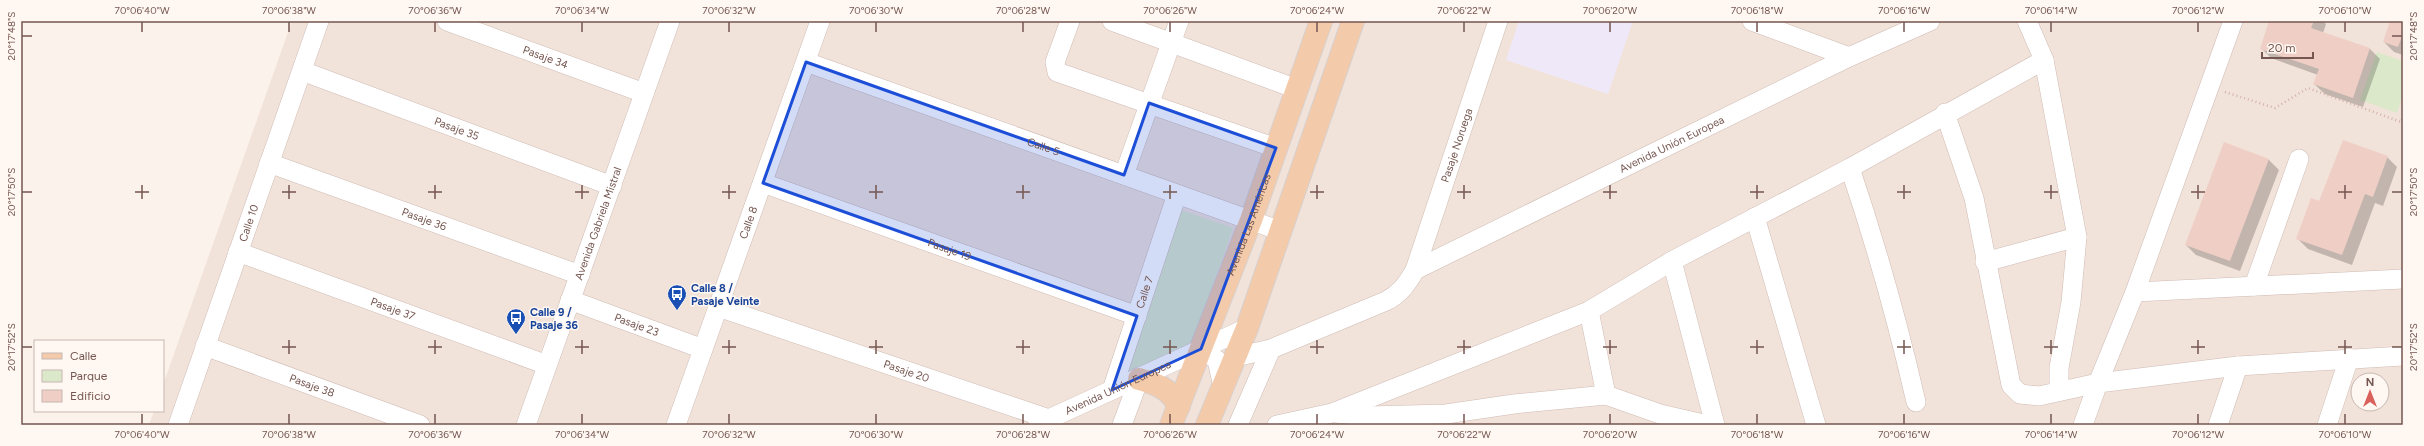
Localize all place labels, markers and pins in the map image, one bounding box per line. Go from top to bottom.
place label: Calle 8 / Pasaje Veinte [691,282,759,308]
bus stop icon: Calle 8 / Pasaje Veinte [666,283,688,311]
place label: Calle 9 / Pasaje 36 [530,306,578,332]
bus stop icon: Calle 9 / Pasaje 36 [505,307,527,335]

